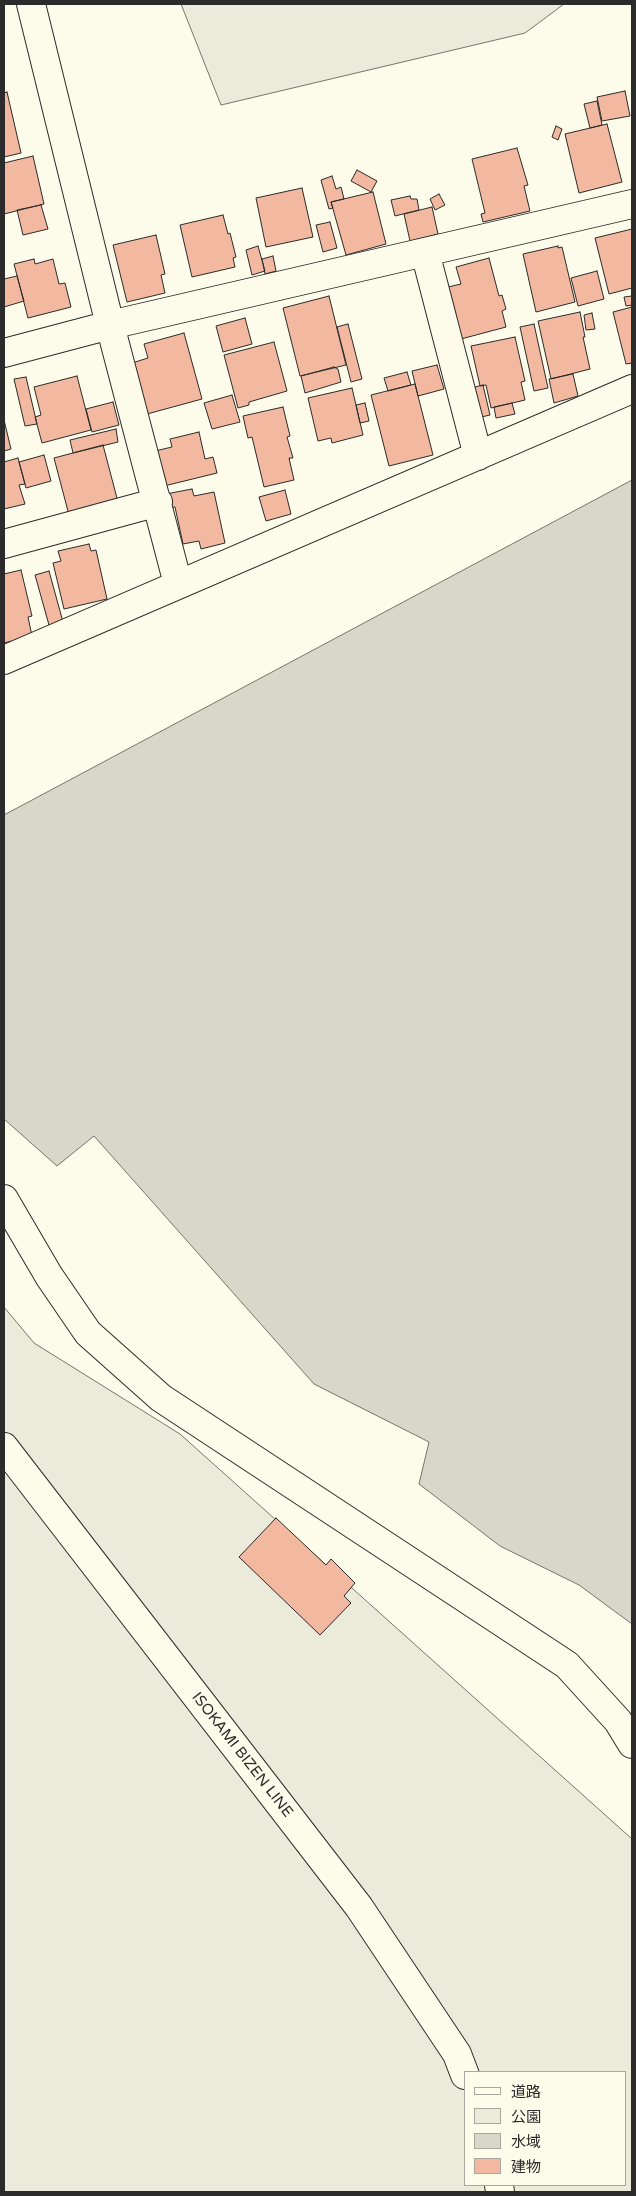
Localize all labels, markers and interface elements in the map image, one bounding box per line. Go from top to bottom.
street label: ISOKAMI BIZEN LINE [188,1689,296,1821]
legend [464,2071,626,2186]
text: 道路 [511,2083,541,2101]
text: 公園 [511,2108,541,2126]
text: 水域 [511,2133,541,2151]
text: 建物 [511,2158,541,2176]

